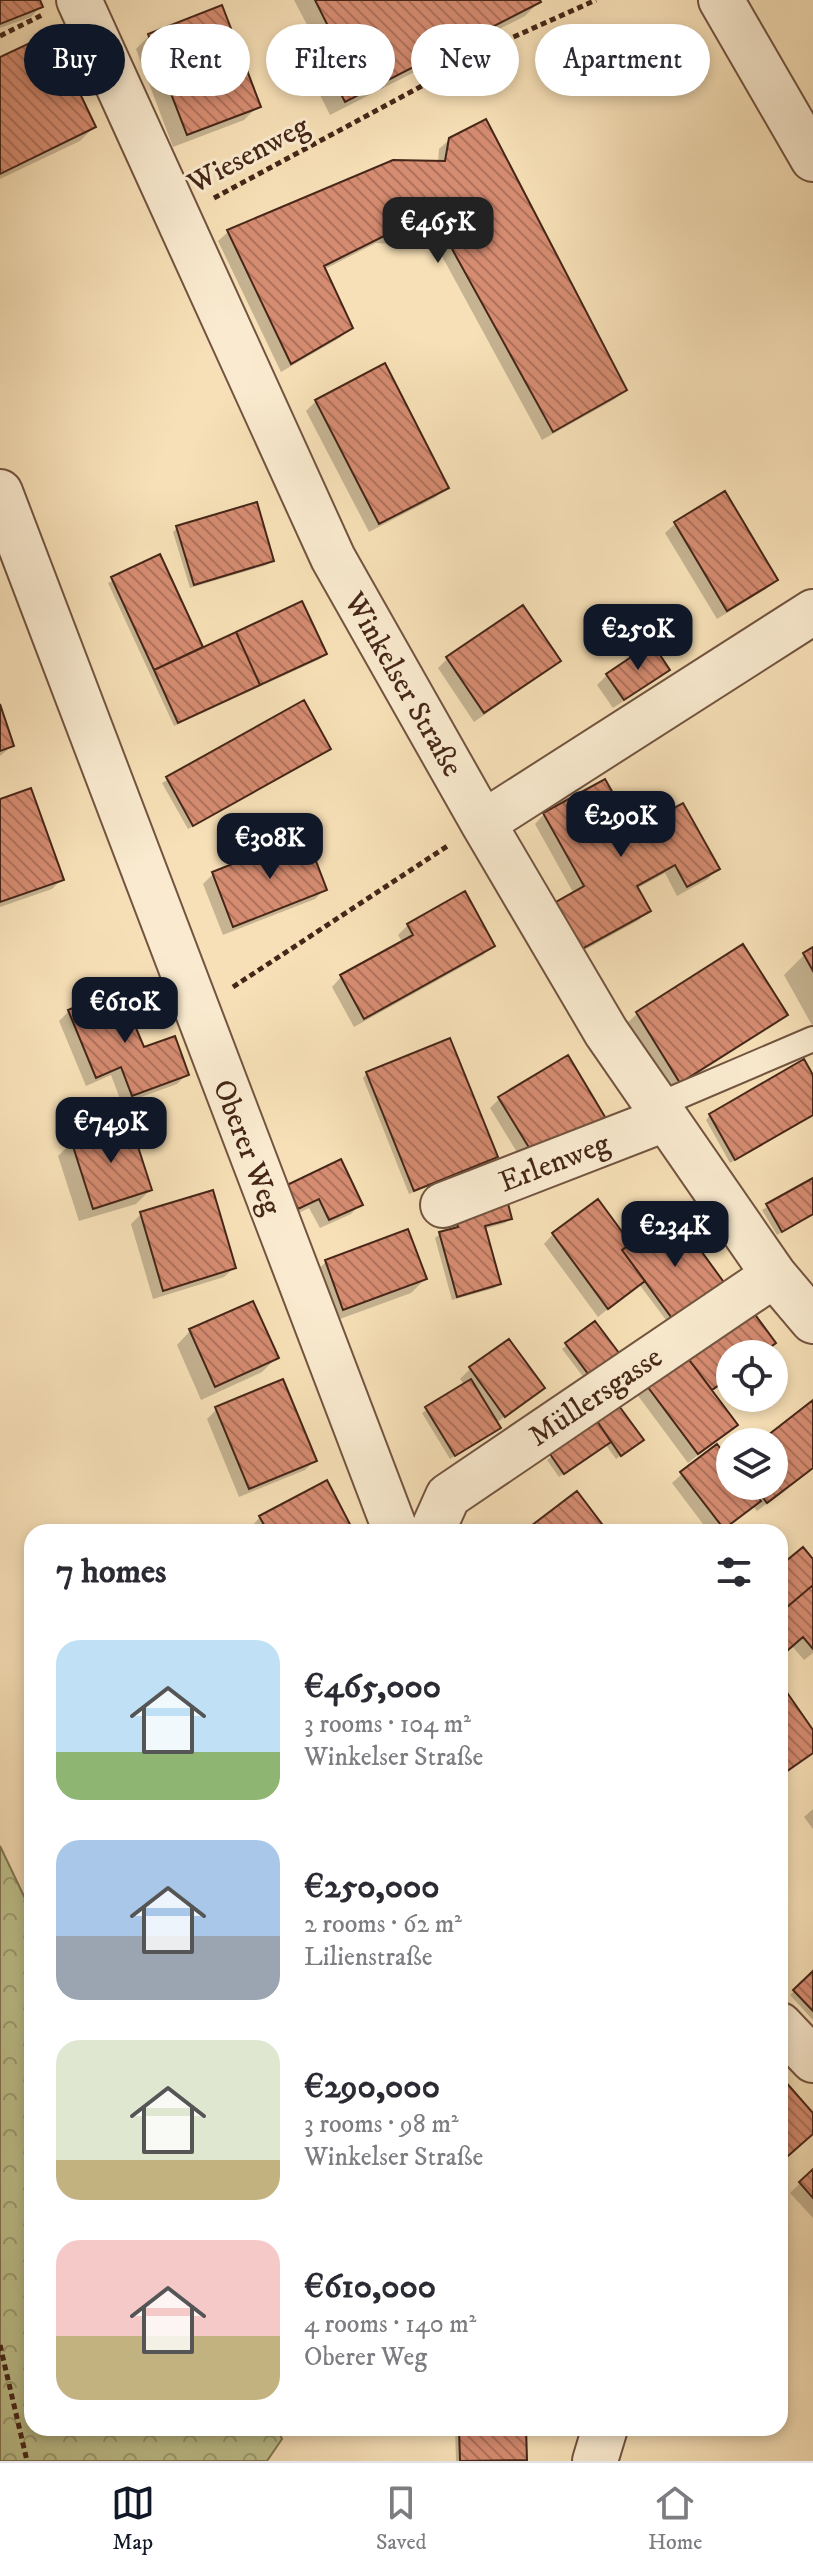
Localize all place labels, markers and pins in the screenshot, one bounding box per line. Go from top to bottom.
pin: €465K [382,197,494,265]
pin: €250K [582,604,694,672]
pin: €290K [565,791,677,859]
pin: €308K [214,813,326,881]
pin: €610K [69,977,181,1045]
pin: €749K [55,1097,167,1165]
pin: €234K [619,1201,731,1269]

